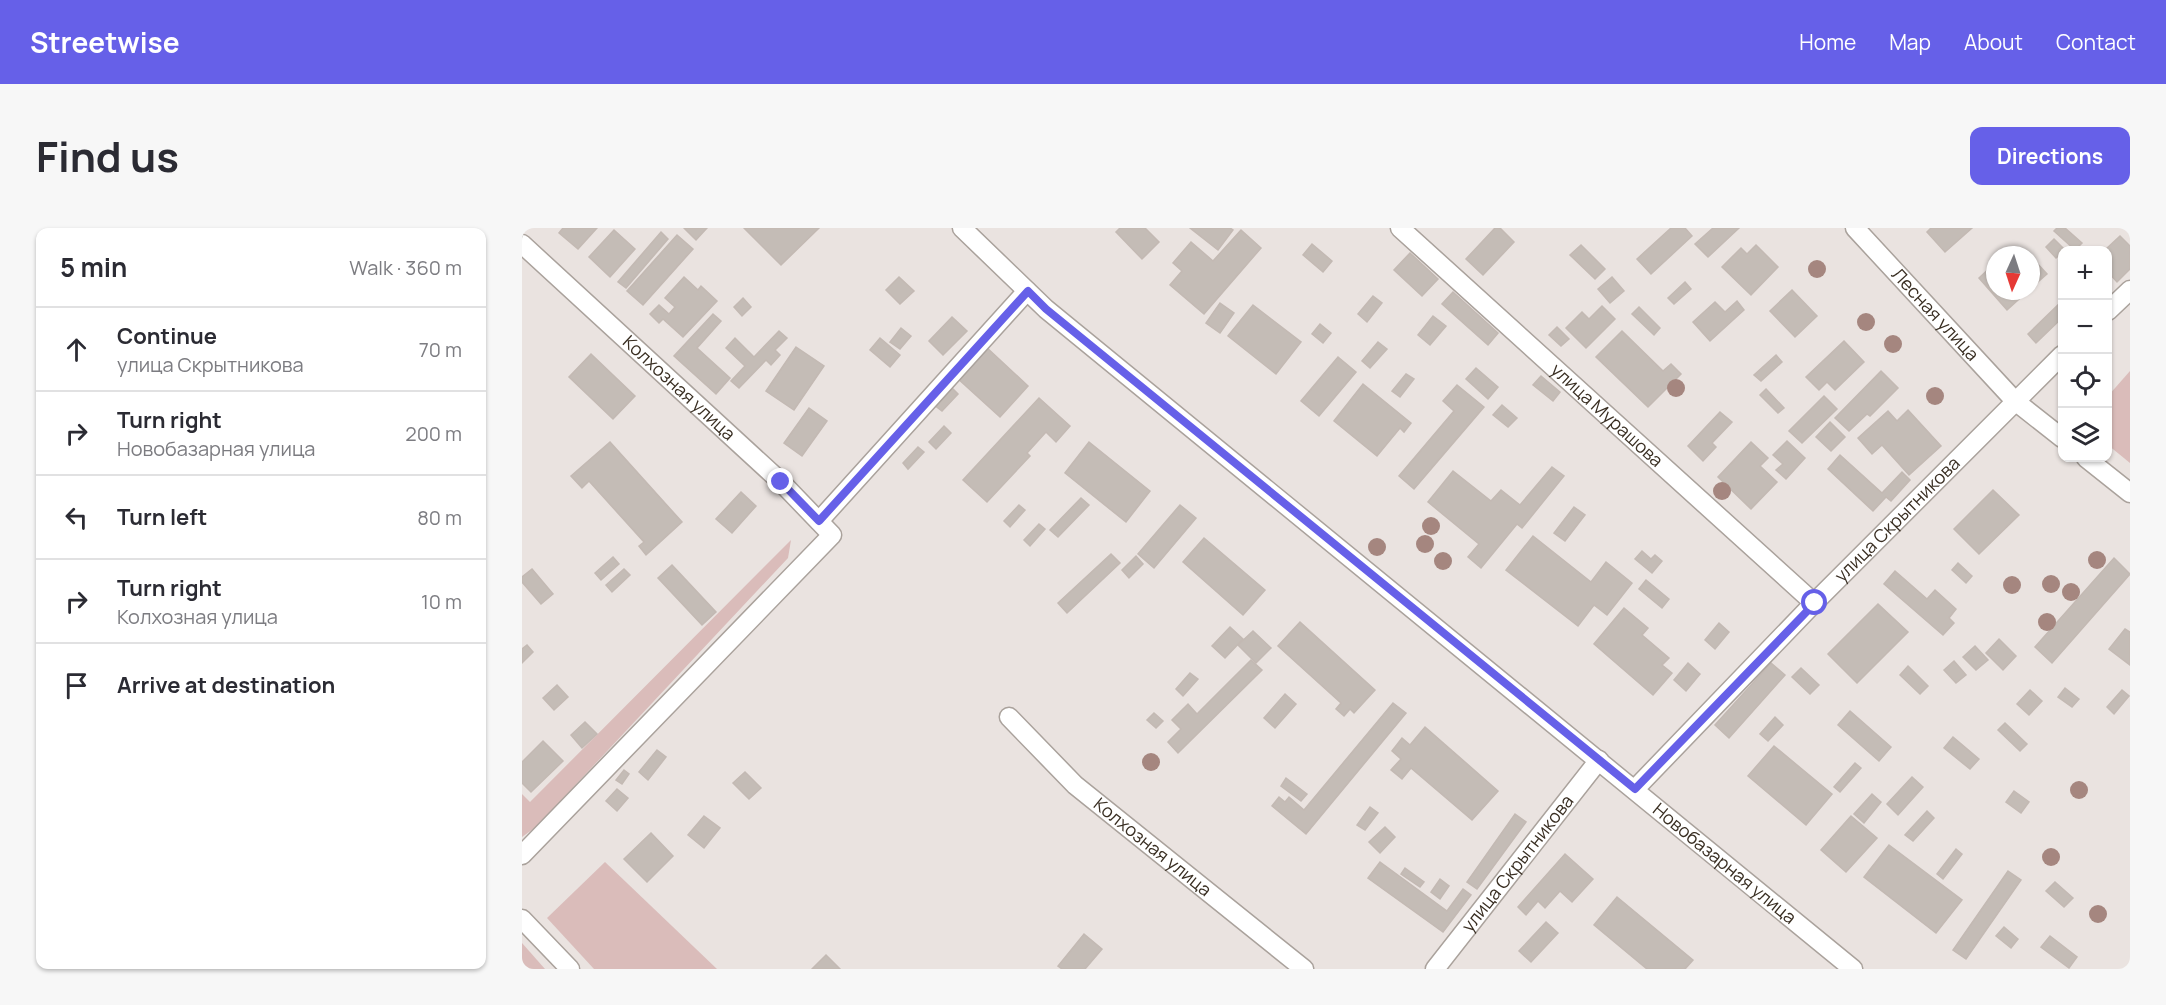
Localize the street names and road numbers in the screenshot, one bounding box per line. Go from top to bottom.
street label: Лесная улица [1887,262,1985,365]
street label: Колхозная улица [618,330,741,445]
street label: улица Мурашова [1546,357,1669,472]
street label: улица Скрытникова [1829,451,1965,587]
street label: улица Скрытникова [1456,789,1578,936]
street label: Колхозная улица [1089,792,1217,901]
street label: Новобазарная улица [1648,797,1802,929]

